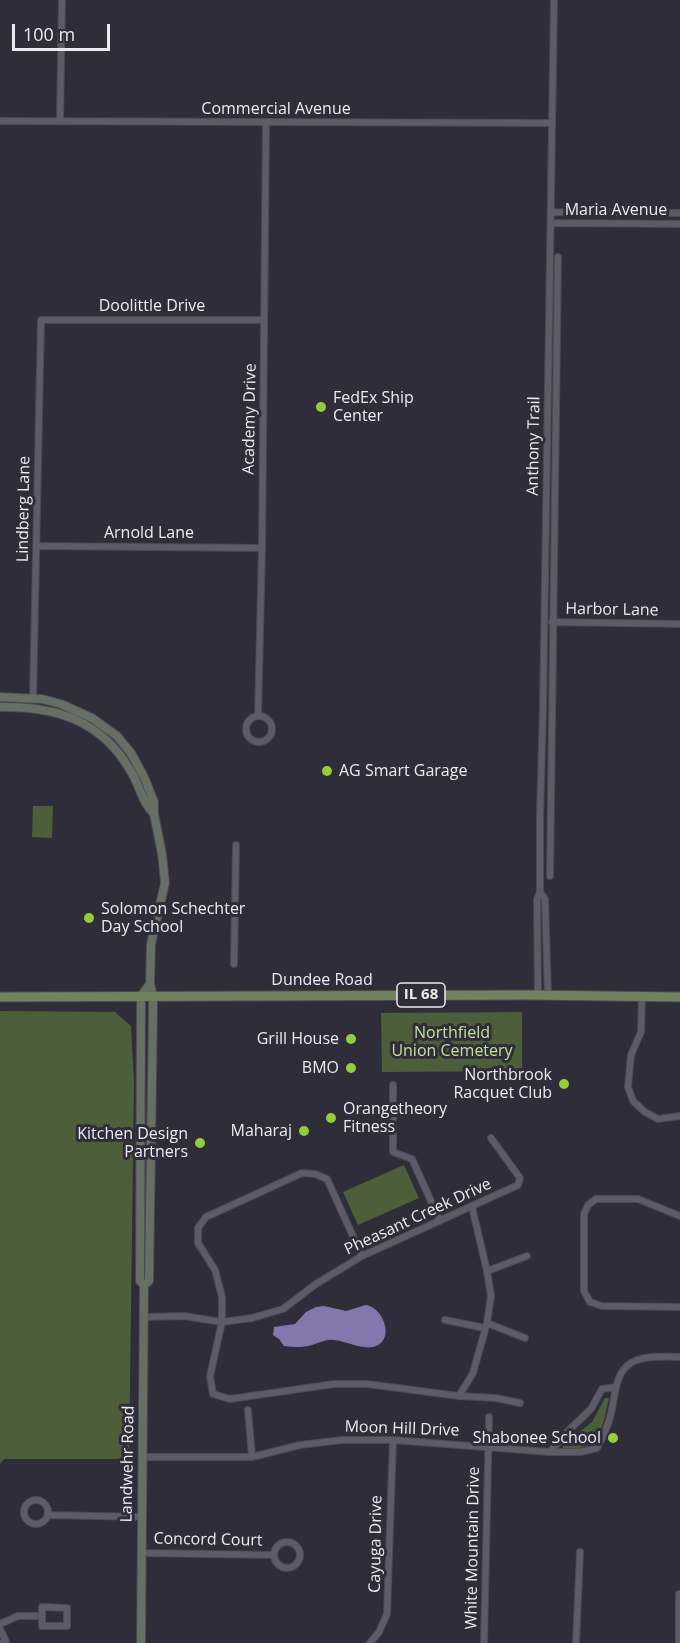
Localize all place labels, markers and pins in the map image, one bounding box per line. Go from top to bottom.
place label: FedEx Ship Center [333,388,414,426]
marker: FedEx Ship Center [314,400,328,414]
place label: AG Smart Garage [339,761,467,781]
marker: AG Smart Garage [320,764,334,778]
place label: Solomon Schechter Day School [101,899,245,937]
marker: Solomon Schechter Day School [82,911,96,925]
place label: Grill House [257,1029,339,1049]
marker: Grill House [344,1032,358,1046]
place label: BMO [302,1058,339,1078]
marker: BMO [344,1061,358,1075]
place label: Northbrook Racquet Club [453,1065,552,1103]
marker: Northbrook Racquet Club [557,1077,571,1091]
place label: Orangetheory Fitness [343,1099,447,1137]
marker: Orangetheory Fitness [324,1111,338,1125]
place label: Maharaj [231,1121,292,1141]
place label: Kitchen Design Partners [77,1124,188,1162]
marker: Maharaj [297,1124,311,1138]
marker: Kitchen Design Partners [193,1136,207,1150]
place label: Shabonee School [473,1428,601,1448]
marker: Shabonee School [606,1431,620,1445]

